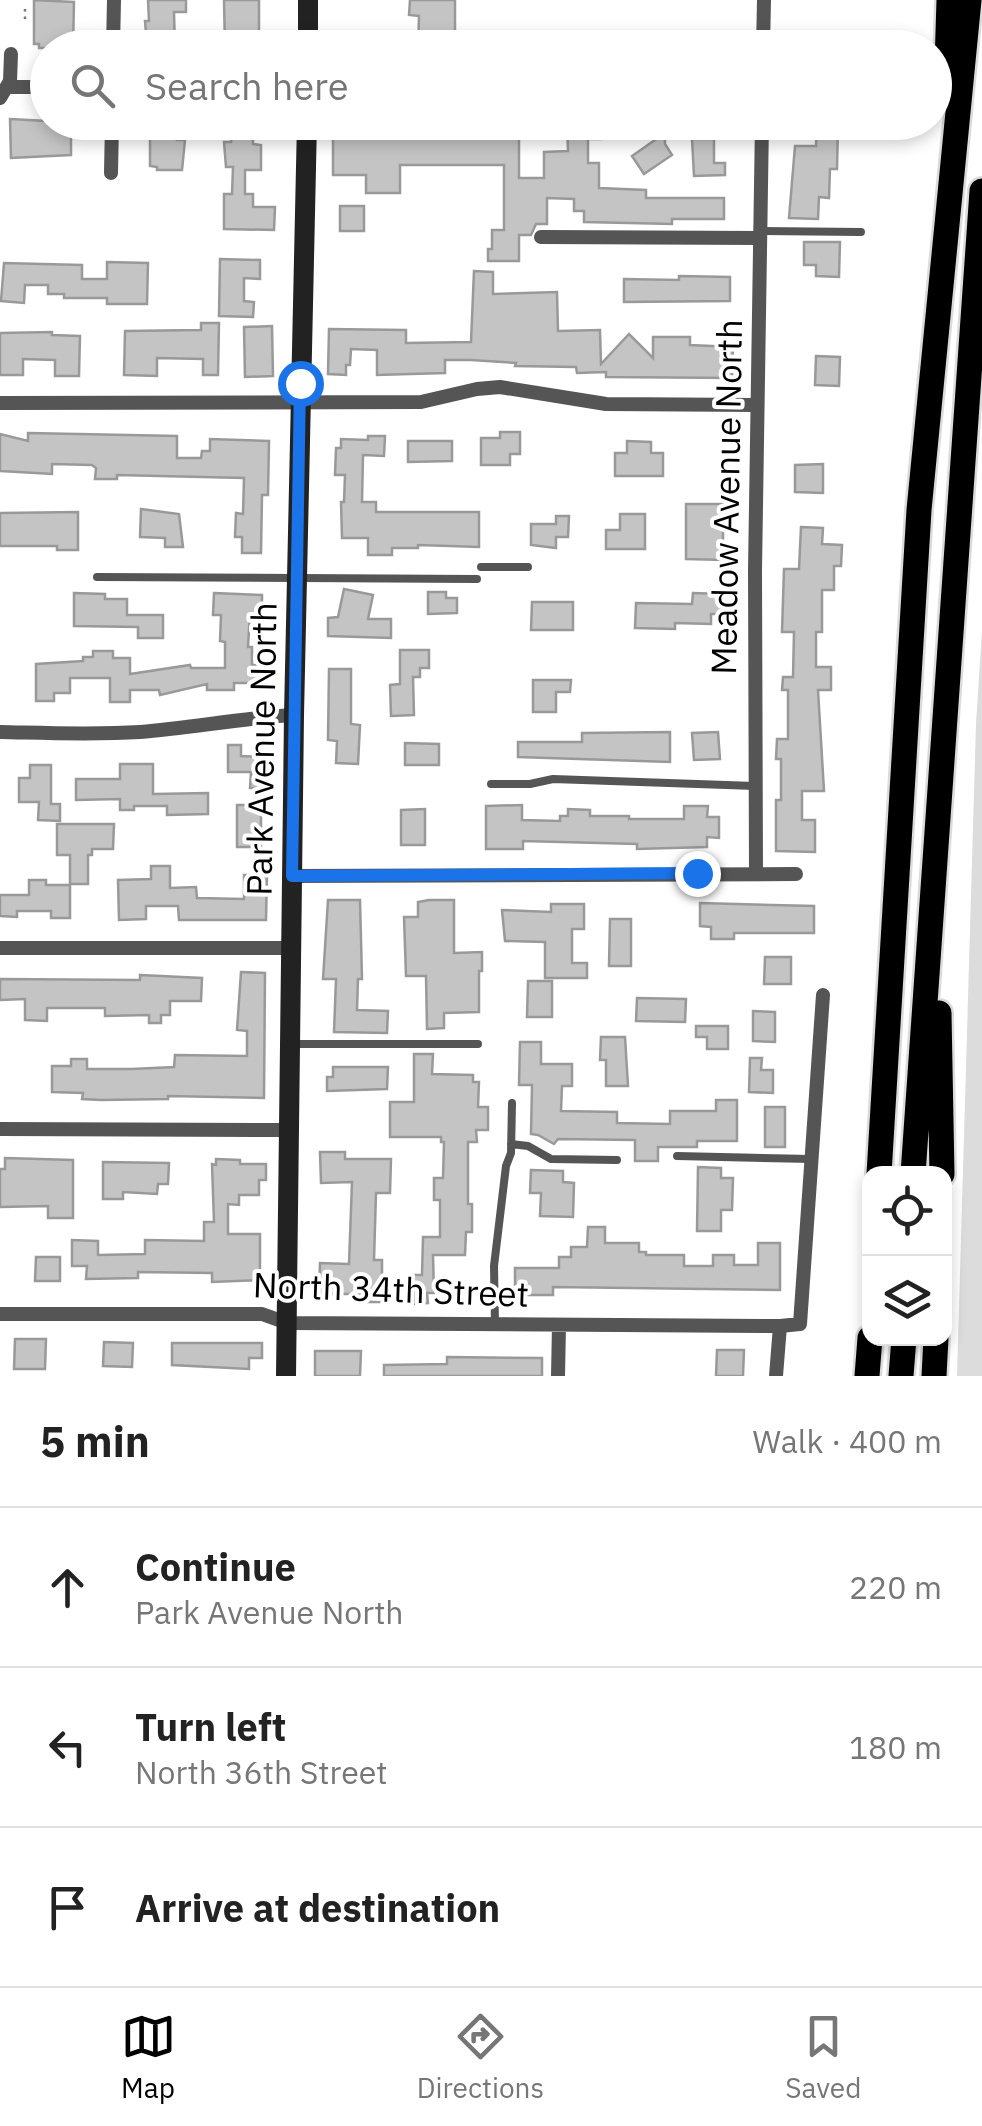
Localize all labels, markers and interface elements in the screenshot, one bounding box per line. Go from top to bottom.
search box [30,30,952,140]
icon: search [65,58,120,113]
text: Search here [145,61,349,110]
street label: Meadow Avenue North [700,319,752,675]
route start [278,361,324,407]
street label: Park Avenue North [235,602,287,896]
route end [675,851,721,897]
map controls [862,1166,952,1346]
button: locate [862,1166,952,1256]
button: layers [862,1256,952,1346]
street label: North 34th Street [252,1261,530,1317]
text: 5 min [40,1414,150,1469]
text: Walk · 400 m [753,1420,942,1462]
text: Continue [135,1542,296,1591]
icon: ahead [40,1560,95,1615]
text: 220 m [849,1566,942,1608]
text: Park Avenue North [135,1591,404,1633]
text: Turn left [135,1702,286,1751]
icon: left [40,1720,95,1775]
text: 180 m [849,1726,942,1768]
text: North 36th Street [135,1751,388,1793]
icon: arrive [40,1880,95,1935]
text: Arrive at destination [135,1883,500,1932]
tab: Map [121,2009,176,2106]
tab: Directions [417,2009,544,2106]
tab: Saved [785,2009,861,2106]

